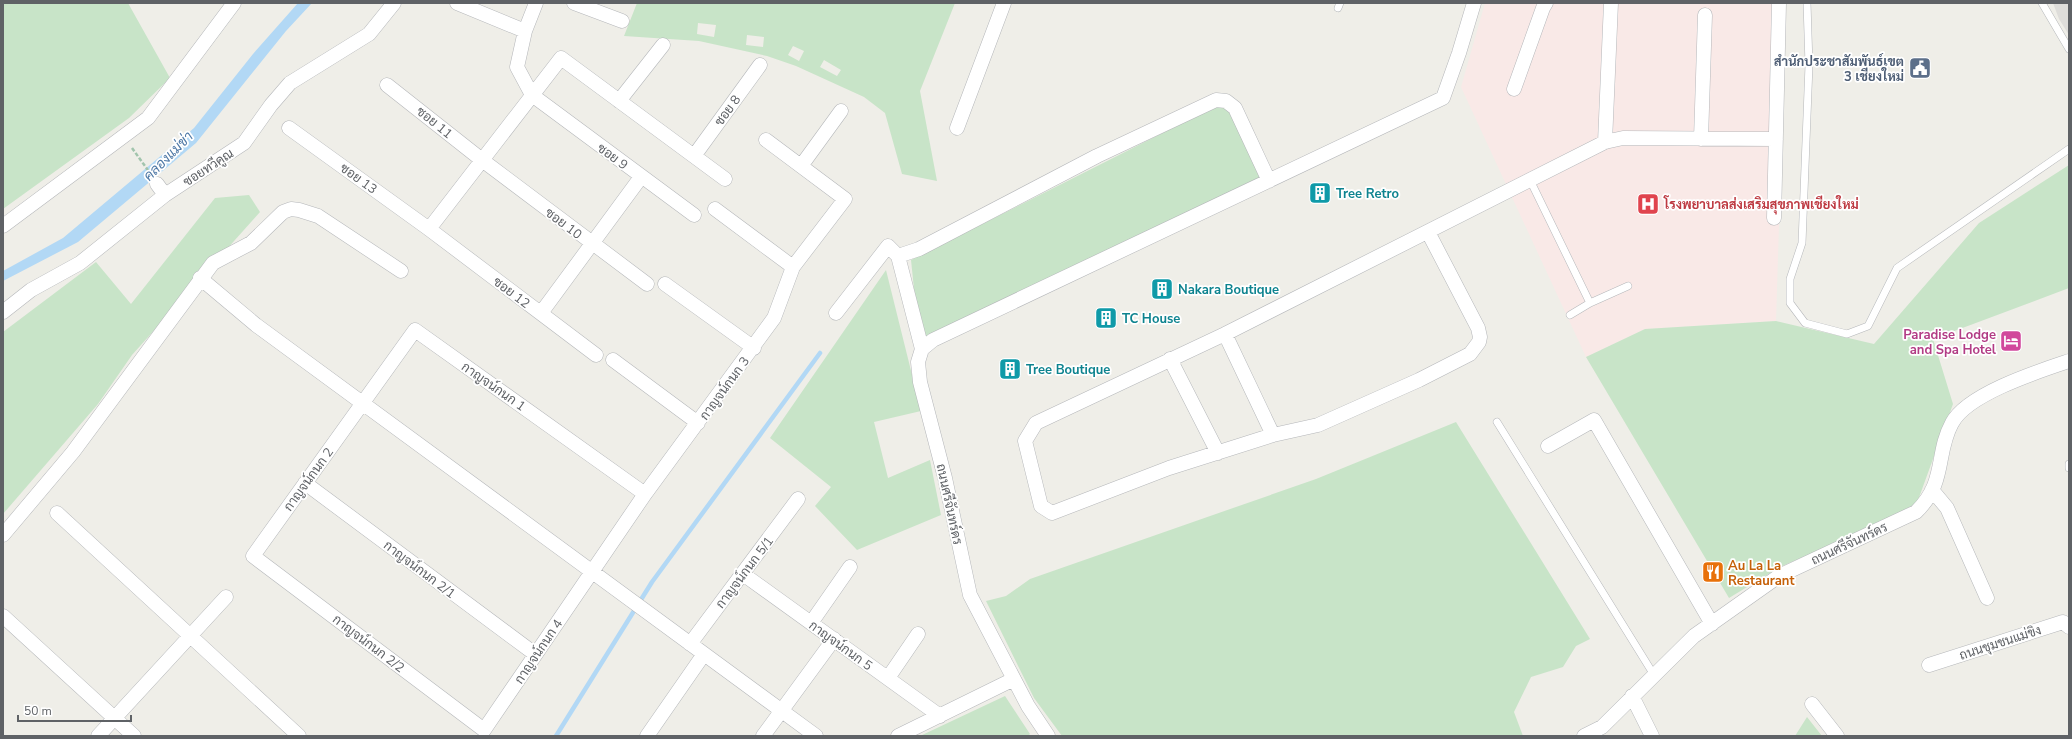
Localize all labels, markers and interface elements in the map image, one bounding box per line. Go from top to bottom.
place label: สำนักประชาสัมพันธ์เขต 3 เชียงใหม่ [1774,52,1904,86]
public building icon: สำนักประชาสัมพันธ์เขต 3 เชียงใหม่ [1907,55,1933,81]
street label: ซอย 8 [710,91,745,130]
street label: ซอย 11 [412,103,456,143]
water label: คลองแม่ข่า [139,127,197,185]
street label: ซอย 9 [593,139,631,174]
street label: ซอยทวีคูณ [179,144,237,191]
street label: ซอย 13 [336,159,381,198]
building icon: Tree Retro [1307,180,1333,206]
place label: Tree Retro [1336,185,1399,203]
hospital icon: โรงพยาบาลส่งเสริมสุขภาพเชียงใหม่ [1635,191,1661,217]
place label: โรงพยาบาลส่งเสริมสุขภาพเชียงใหม่ [1663,195,1859,215]
street label: ซอย 10 [541,204,586,244]
street label: ซอย 12 [489,273,534,313]
building icon: Nakara Boutique [1149,276,1175,302]
place label: Nakara Boutique [1178,281,1279,299]
building icon: TC House [1093,305,1119,331]
place label: TC House [1122,310,1180,328]
place label: Paradise Lodge and Spa Hotel [1903,326,1997,359]
hotel icon: Paradise Lodge and Spa Hotel [1998,328,2024,354]
street label: กาญจน์กนก 3 [695,353,754,424]
building icon: Tree Boutique [997,356,1023,382]
street label: กาญจน์กนก 1 [458,357,530,416]
place label: Tree Boutique [1026,361,1110,379]
street label: กาญจน์กนก 2 [279,444,338,515]
street label: ถนนศรีจันทร์ดร [932,462,967,546]
street label: ถนนศรีจันทร์ดร [1808,517,1891,570]
street label: กาญจน์กนก 5/1 [711,532,778,612]
street label: กาญจน์กนก 2/1 [380,536,460,603]
place label: Au La La Restaurant [1728,557,1795,590]
restaurant icon: Au La La Restaurant [1700,559,1726,585]
street label: กาญจน์กนก 2/2 [329,610,409,677]
street label: กาญจน์กนก 4 [510,615,567,687]
street label: กาญจน์กนก 5 [805,616,877,675]
street label: ถนนชุมชนแม่ขิง [1957,621,2044,665]
scale bar [18,697,131,723]
text: 50 m [24,703,52,719]

